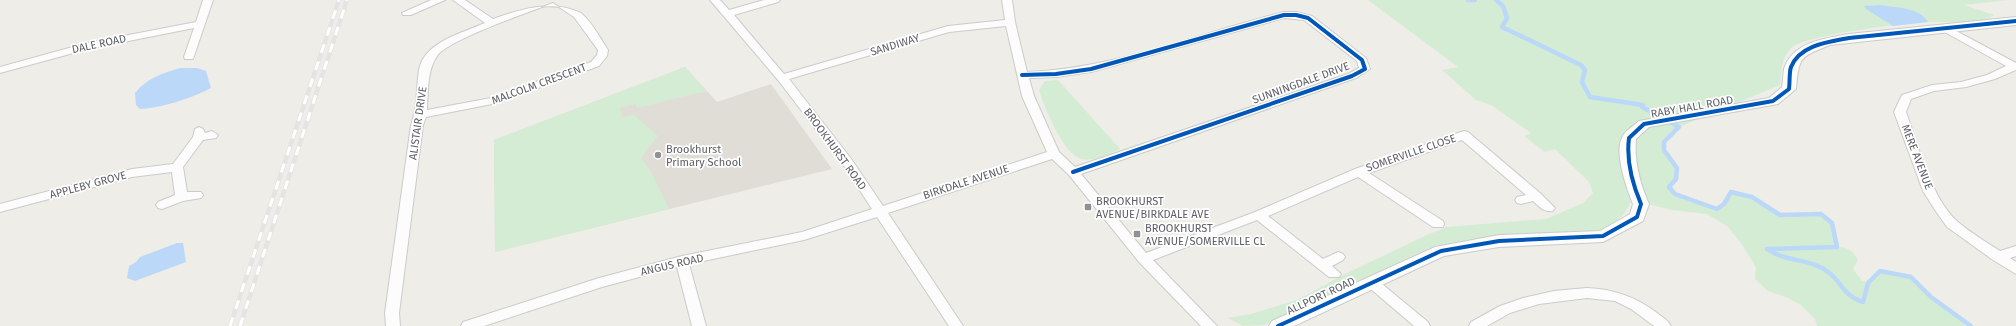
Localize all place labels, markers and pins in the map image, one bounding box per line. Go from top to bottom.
place label: Brookhurst Primary School [666,143,741,169]
marker: Brookhurst Primary School [653,150,663,160]
place label: BROOKHURST AVENUE/BIRKDALE AVE [1096,195,1209,221]
marker: BROOKHURST AVENUE/BIRKDALE AVE [1083,202,1093,212]
place label: BROOKHURST AVENUE/SOMERVILLE CL [1145,222,1265,248]
marker: BROOKHURST AVENUE/SOMERVILLE CL [1132,229,1142,239]

